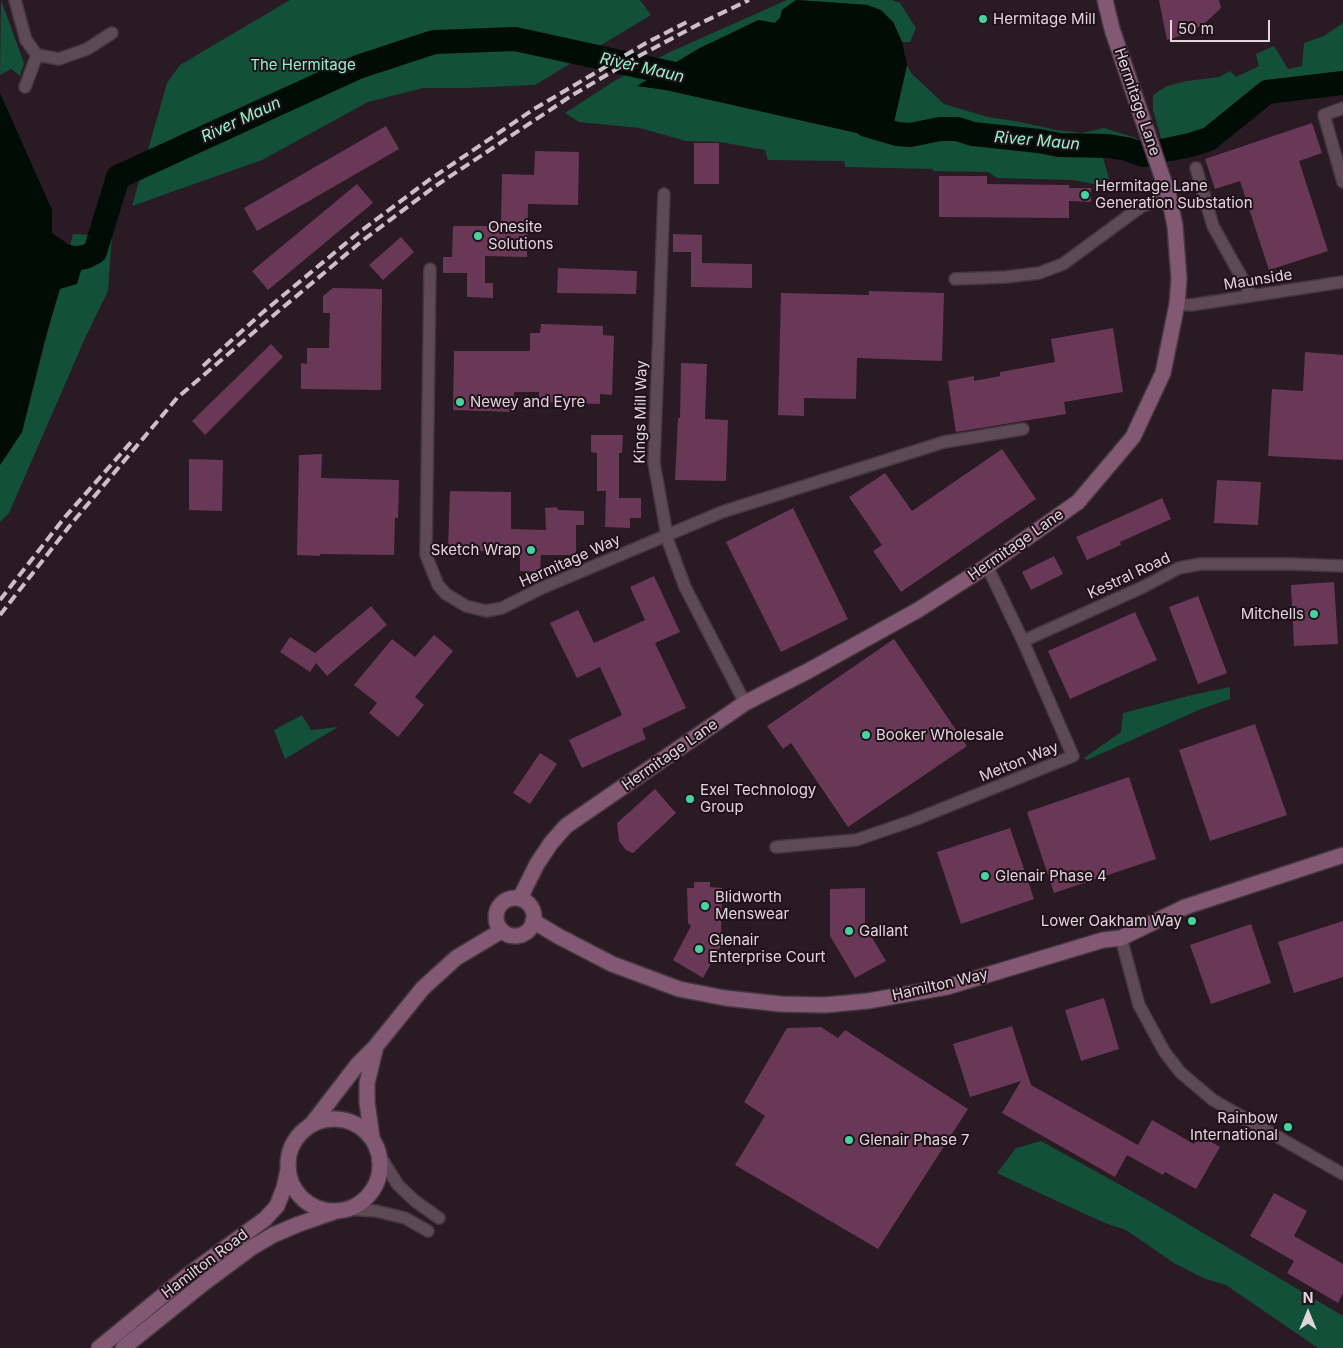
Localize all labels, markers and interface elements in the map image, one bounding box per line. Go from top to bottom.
place label: Hermitage Mill [993,10,1096,28]
scale bar [1173,10,1273,42]
marker: Hermitage Mill [977,13,989,25]
text: 50 m [1178,19,1214,38]
street label: Hermitage Lane [1110,46,1164,158]
water label: River Maun [598,49,686,87]
park label: The Hermitage [250,56,356,74]
water label: River Maun [198,93,284,147]
water label: River Maun [993,128,1081,154]
place label: Hermitage Lane Generation Substation [1095,177,1253,212]
marker: Hermitage Lane Generation Substation [1079,189,1091,201]
place label: Onesite Solutions [488,218,553,253]
marker: Onesite Solutions [472,230,484,242]
street label: Maunside [1222,266,1294,294]
street label: Kings Mill Way [631,360,651,464]
place label: Newey and Eyre [470,393,585,411]
marker: Newey and Eyre [454,396,466,408]
street label: Hermitage Lane [965,505,1067,585]
street label: Hermitage Way [517,531,623,591]
place label: Sketch Wrap [431,541,521,559]
marker: Sketch Wrap [525,544,537,556]
street label: Kestral Road [1085,549,1173,603]
place label: Mitchells [1241,605,1304,623]
marker: Mitchells [1308,608,1320,620]
street label: Hermitage Lane [619,715,721,795]
place label: Booker Wholesale [876,726,1004,744]
marker: Booker Wholesale [860,729,872,741]
street label: Melton Way [977,738,1061,786]
place label: Exel Technology Group [700,781,816,816]
marker: Exel Technology Group [684,793,696,805]
place label: Glenair Phase 4 [995,867,1107,885]
marker: Glenair Phase 4 [979,870,991,882]
place label: Blidworth Menswear [715,888,789,923]
marker: Blidworth Menswear [699,900,711,912]
place label: Lower Oakham Way [1041,912,1182,930]
marker: Lower Oakham Way [1186,915,1198,927]
place label: Gallant [859,922,908,940]
marker: Gallant [843,925,855,937]
place label: Glenair Enterprise Court [709,931,825,966]
marker: Glenair Enterprise Court [693,943,705,955]
street label: Hamilton Way [890,965,990,1005]
place label: Rainbow International [1190,1109,1278,1144]
marker: Rainbow International [1282,1121,1294,1133]
place label: Glenair Phase 7 [859,1131,970,1149]
marker: Glenair Phase 7 [843,1134,855,1146]
street label: Hamilton Road [158,1226,252,1302]
north arrow [1283,1288,1333,1338]
text: N [1303,1289,1313,1306]

